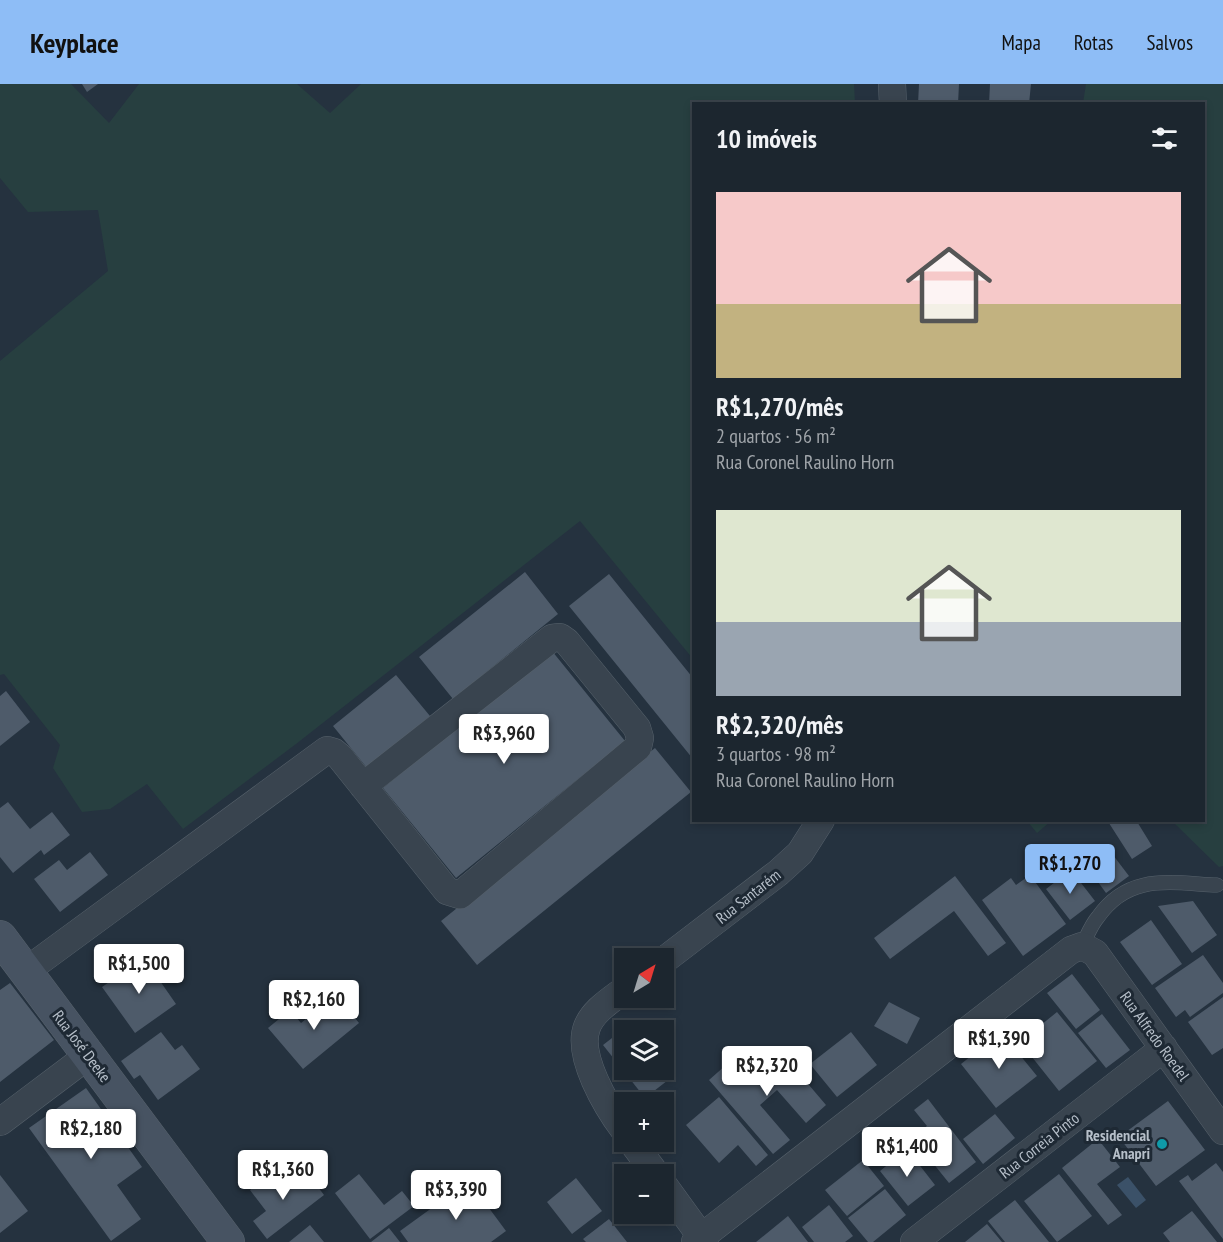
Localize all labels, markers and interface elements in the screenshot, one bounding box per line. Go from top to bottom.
text: Keyplace [30,24,119,61]
text: Mapa [1001,29,1041,56]
text: Rotas [1074,29,1113,56]
text: Salvos [1146,29,1193,56]
text: 10 imóveis [716,122,817,155]
icon: filters [1148,122,1181,155]
icon: home [895,231,1003,339]
text: R$1,270/mês [716,390,843,423]
text: 2 quartos · 56 m² [716,423,836,449]
text: Rua Coronel Raulino Horn [716,449,894,475]
icon: home [895,549,1003,657]
text: R$2,320/mês [716,708,843,741]
pin: R$3,960 [449,714,559,765]
text: R$3,960 [473,720,535,746]
text: 3 quartos · 98 m² [716,741,836,767]
text: Rua Coronel Raulino Horn [716,767,894,793]
pin: R$1,270 [1015,844,1125,895]
text: R$1,270 [1039,850,1101,876]
street label: Rua Santarém [712,864,784,928]
pin: R$1,500 [84,944,194,995]
north arrow [614,948,674,1008]
map controls [614,948,674,1224]
text: R$1,500 [108,950,170,976]
pin: R$2,160 [259,980,369,1031]
text: R$2,160 [283,986,345,1012]
street label: Rua Alfredo Roedel [1116,987,1194,1085]
street label: Rua José Deeke [49,1006,115,1086]
pin: R$1,390 [944,1019,1054,1070]
button: layers [614,1020,674,1080]
text: R$1,390 [968,1025,1030,1051]
pin: R$2,320 [712,1046,822,1097]
text: R$2,320 [736,1052,798,1078]
button: + [614,1092,674,1152]
street label: Rua Correia Pinto [995,1108,1083,1182]
pin: R$2,180 [36,1109,146,1160]
text: R$2,180 [60,1115,122,1141]
place label: Residencial Anapri [1086,1125,1150,1163]
pin: R$1,400 [852,1127,962,1178]
text: R$1,400 [876,1133,938,1159]
marker: Residencial Anapri [1155,1137,1169,1151]
pin: R$1,360 [228,1150,338,1201]
text: R$1,360 [252,1156,314,1182]
button: − [614,1164,674,1224]
pin: R$3,390 [401,1170,511,1221]
text: R$3,390 [425,1176,487,1202]

